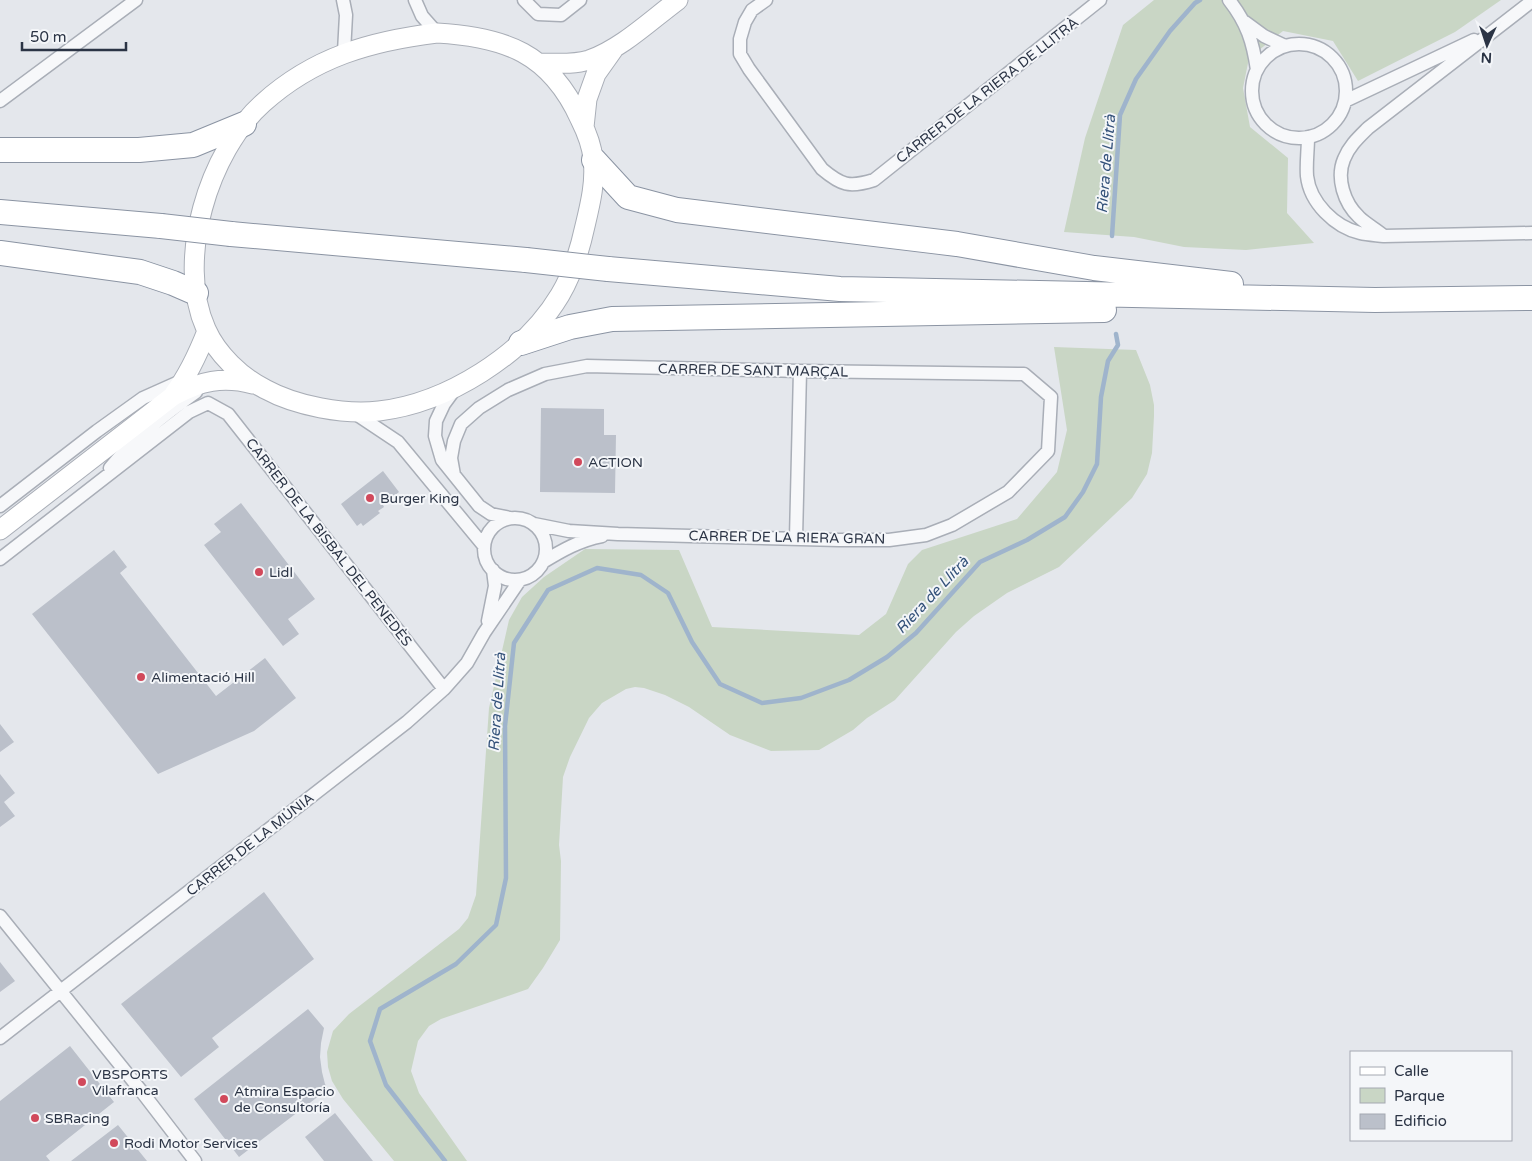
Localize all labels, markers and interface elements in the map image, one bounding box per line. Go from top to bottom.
street label: CARRER DE LA RIERA DE LLITRÀ [893,14,1082,167]
scale bar [22,20,126,52]
north arrow [1462,20,1512,70]
text: 50 m [30,28,67,46]
text: N [1480,49,1492,66]
water label: Riera de Llitrà [1093,113,1119,214]
street label: CARRER DE SANT MARÇAL [658,360,848,381]
street label: CARRER DE LA BISBAL DEL PENEDÈS [242,435,415,650]
place label: ACTION [588,454,643,471]
marker: ACTION [572,456,584,468]
place label: Burger King [380,490,459,507]
marker: Burger King [364,492,376,504]
street label: CARRER DE LA RIERA GRAN [688,527,886,548]
water label: Riera de Llitrà [892,552,973,637]
place label: Lidl [269,564,293,581]
marker: Lidl [253,566,265,578]
water label: Riera de Llitrà [485,652,509,752]
place label: Alimentació Hill [151,669,255,686]
marker: Alimentació Hill [135,671,147,683]
street label: CARRER DE LA MÚNIA [183,789,318,900]
legend [1350,1051,1512,1141]
text: Calle [1394,1062,1429,1080]
place label: VBSPORTS Vilafranca [92,1066,168,1099]
marker: VBSPORTS Vilafranca [76,1076,88,1088]
place label: Atmira Espacio de Consultoría [234,1083,334,1116]
text: Parque [1394,1087,1445,1105]
marker: Atmira Espacio de Consultoría [218,1093,230,1105]
place label: SBRacing [45,1110,109,1127]
marker: SBRacing [29,1112,41,1124]
text: Edificio [1394,1112,1447,1130]
place label: Rodi Motor Services [124,1135,258,1152]
marker: Rodi Motor Services [108,1137,120,1149]

